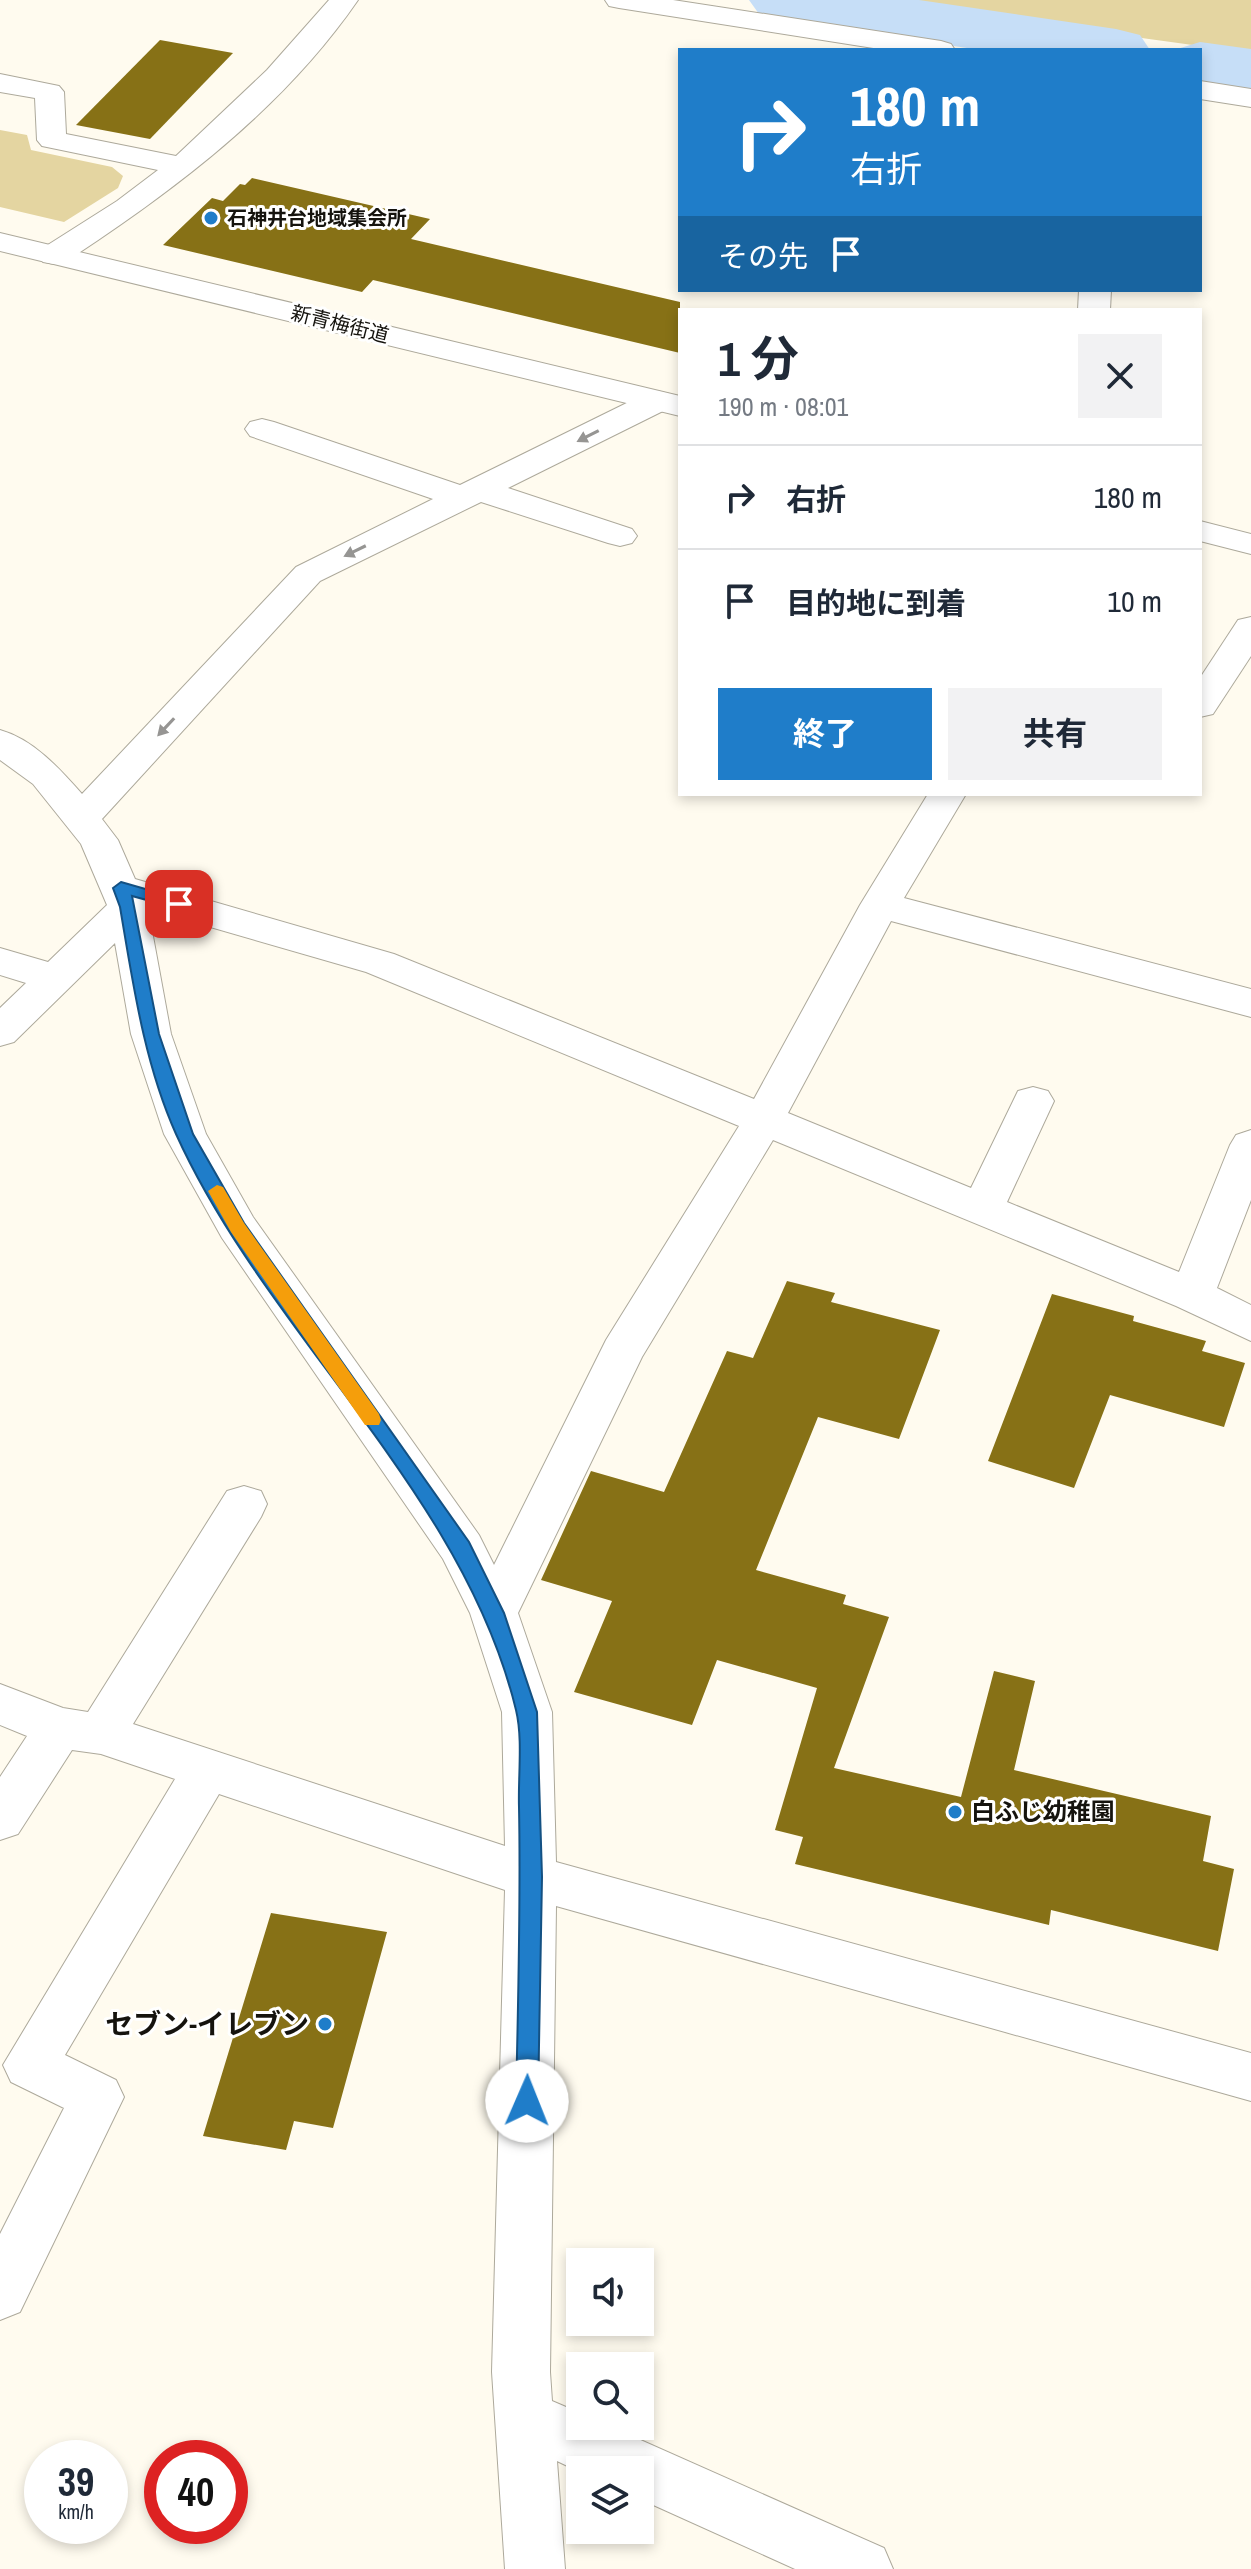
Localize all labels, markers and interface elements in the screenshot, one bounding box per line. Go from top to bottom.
text: 180 m [850,68,980,143]
icon: right [718,80,822,184]
text: 右折 [850,145,922,193]
place label: 石神井台地域集会所 [227,204,407,231]
marker: 石神井台地域集会所 [202,209,220,227]
icon: arrive [824,232,868,276]
text: その先 [718,236,808,276]
street label: 新青梅街道 [288,298,392,349]
text: 1 分 [718,326,799,391]
button: close [1078,334,1162,418]
text: 190 m · 08:01 [718,389,848,424]
one-way arrow [576,429,599,443]
icon: right [718,475,762,519]
text: 180 m [1094,477,1162,517]
text: 右折 [786,479,846,519]
one-way arrow [343,545,366,558]
icon: arrive [718,579,762,623]
text: 10 m [1107,581,1162,621]
text: 目的地に到着 [786,583,966,623]
button: 終了 [718,688,932,780]
button: 共有 [948,688,1162,780]
one-way arrow [158,717,176,736]
pin [145,870,213,938]
icon: arrive [157,882,201,926]
place label: 白ふじ幼稚園 [971,1795,1115,1827]
marker: 白ふじ幼稚園 [946,1803,964,1821]
place label: セブン-イレブン [105,2005,309,2043]
marker: セブン-イレブン [316,2015,334,2033]
position arrow [485,2059,569,2143]
map controls [566,2248,654,2544]
button: sound [566,2248,654,2336]
button: search [566,2352,654,2440]
speed limit sign: 40 [144,2440,248,2544]
text: 39 [58,2455,94,2508]
button: layers [566,2456,654,2544]
text: km/h [58,2498,94,2525]

